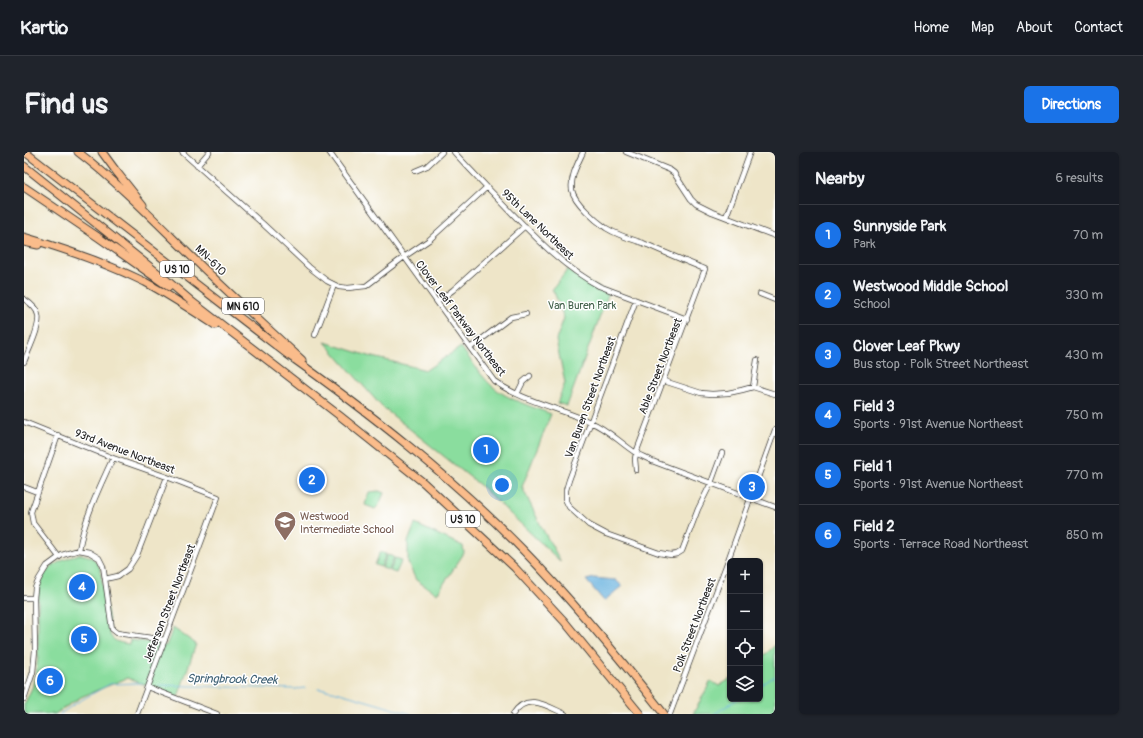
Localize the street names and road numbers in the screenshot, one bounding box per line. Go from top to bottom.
street label: 95th Lane Northeast [499,187,577,263]
street label: MN-610 [192,242,229,278]
street label: Clover Leaf Parkway Northeast [413,258,509,379]
road number: US 10 [160,261,194,277]
road number: MN 610 [222,298,264,314]
street label: Able Street Northeast [636,316,685,416]
street label: Van Buren Street Northeast [562,334,619,460]
street label: 93rd Avenue Northeast [73,426,177,477]
road number: US 10 [446,511,480,527]
street label: Jefferson Street Northeast [141,542,198,664]
street label: Polk Street Northeast [670,575,719,674]

